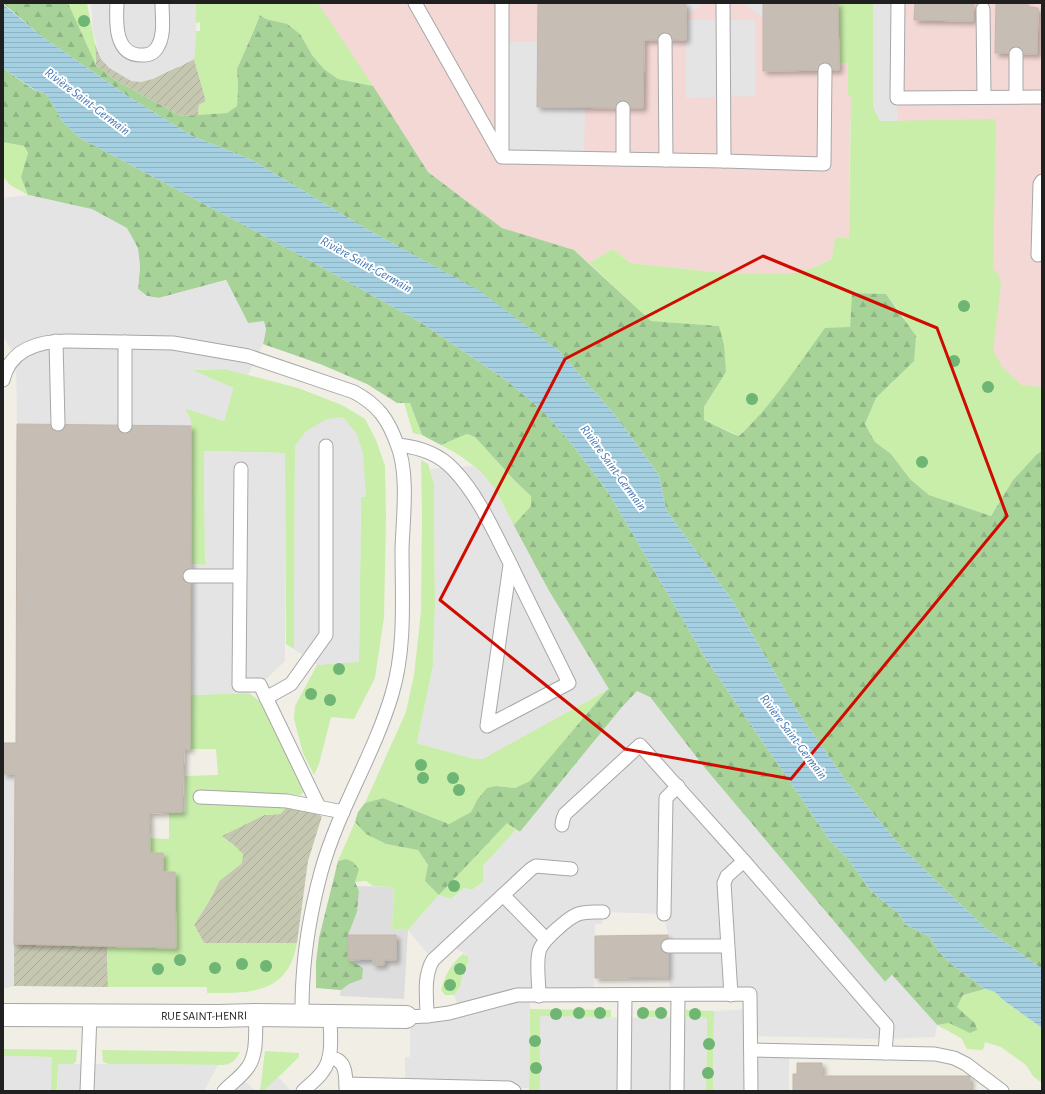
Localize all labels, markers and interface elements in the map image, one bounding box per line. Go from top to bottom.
water label: Rivière Saint-Germain [42,66,132,138]
water label: Rivière Saint-Germain [318,234,414,296]
water label: Rivière Saint-Germain [578,423,648,513]
water label: Rivière Saint-Germain [757,692,829,782]
street label: RUE SAINT-HENRI [161,1009,247,1022]

